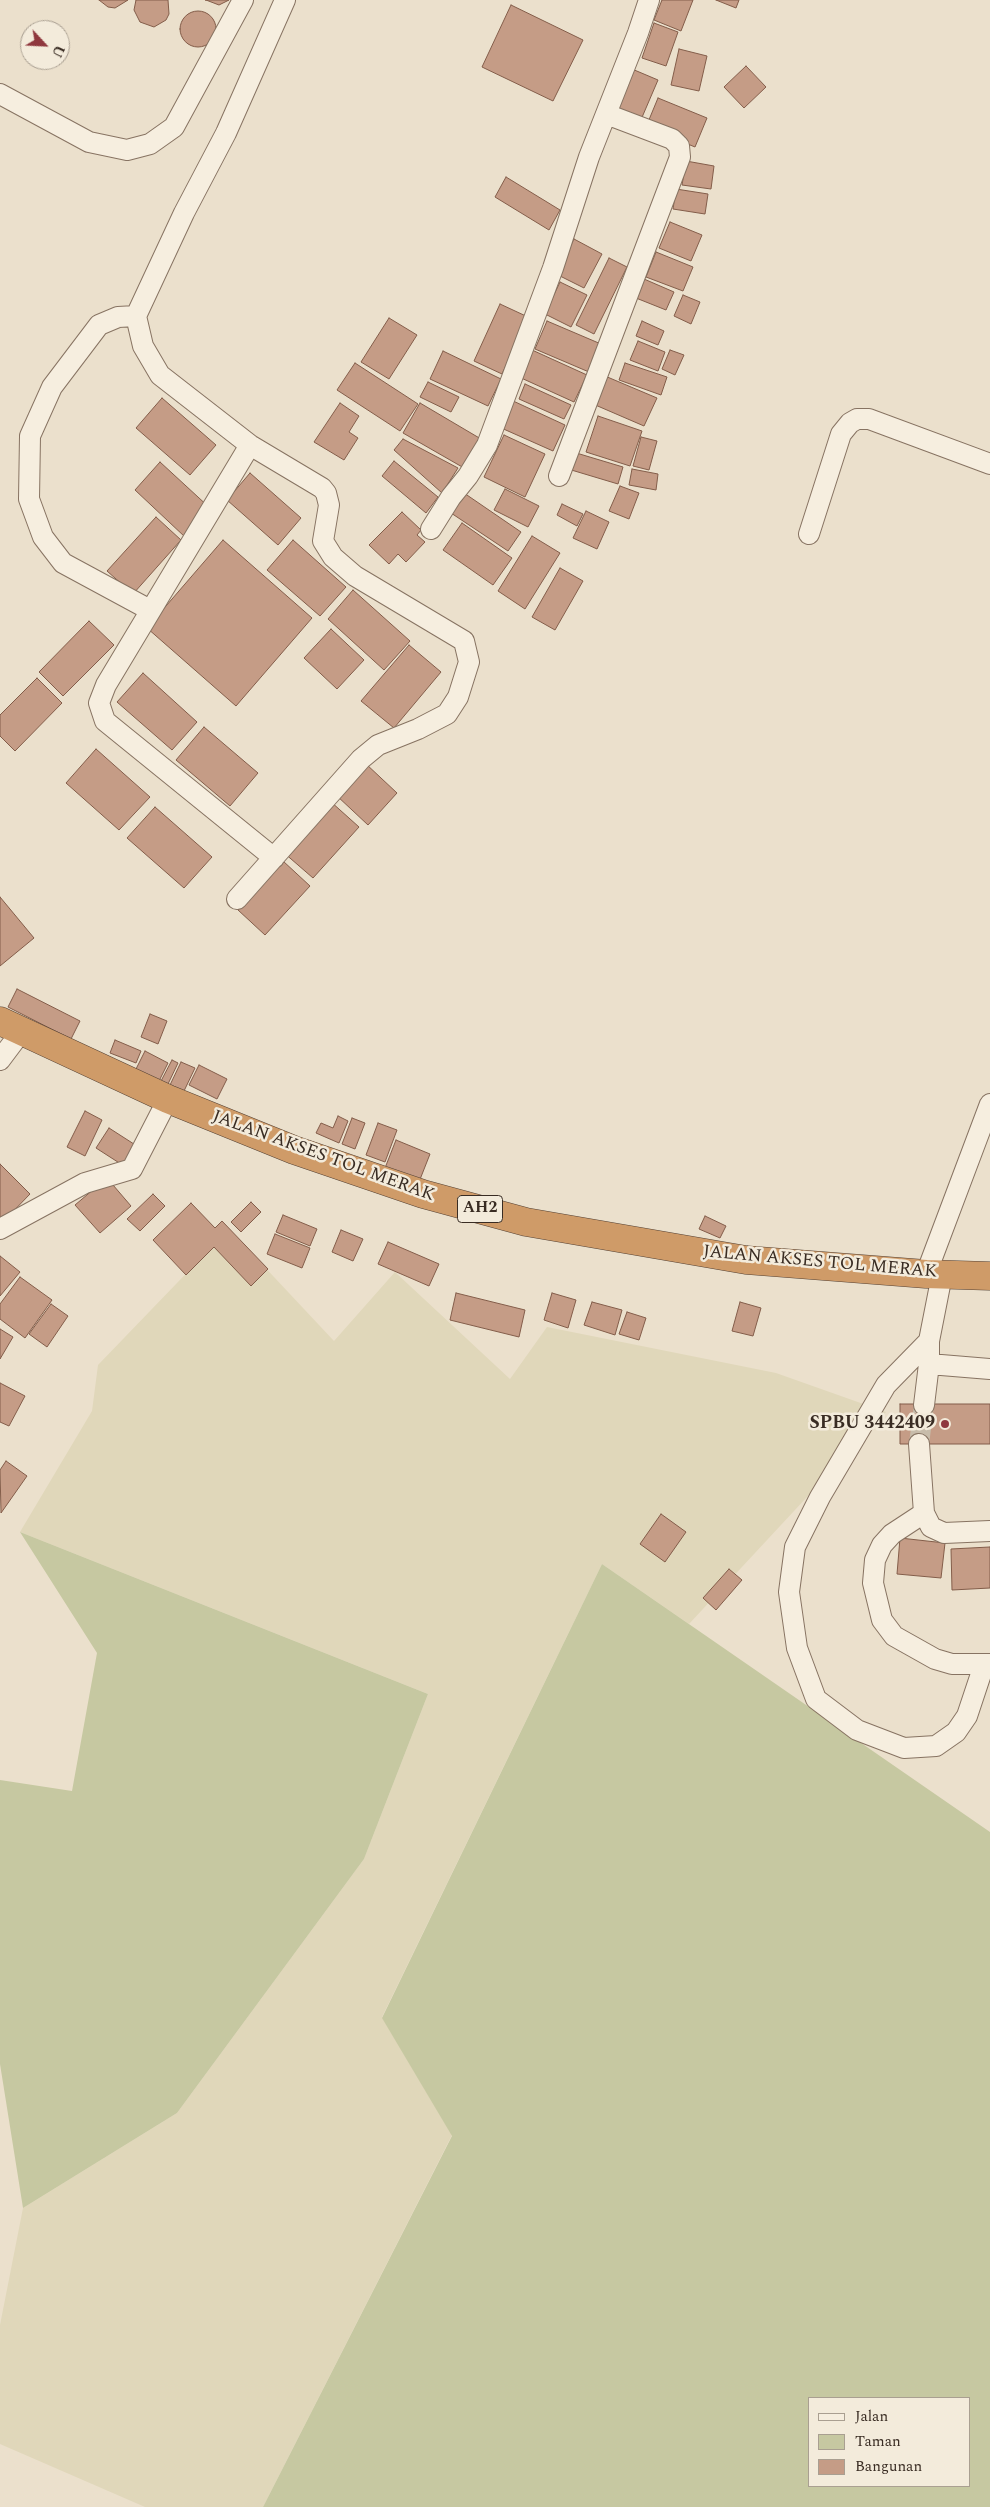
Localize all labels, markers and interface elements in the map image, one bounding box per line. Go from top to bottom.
north arrow [20,20,70,70]
text: U [46,41,70,61]
street label: JALAN AKSES TOL MERAK [209,1107,437,1207]
road number: AH2 [458,1196,502,1222]
street label: JALAN AKSES TOL MERAK [702,1242,938,1284]
place label: SPBU 3442409 [810,1413,935,1435]
marker: SPBU 3442409 [939,1418,951,1430]
legend [808,2397,970,2487]
text: Jalan [855,2405,888,2428]
text: Taman [855,2430,901,2453]
text: Bangunan [855,2455,922,2478]

